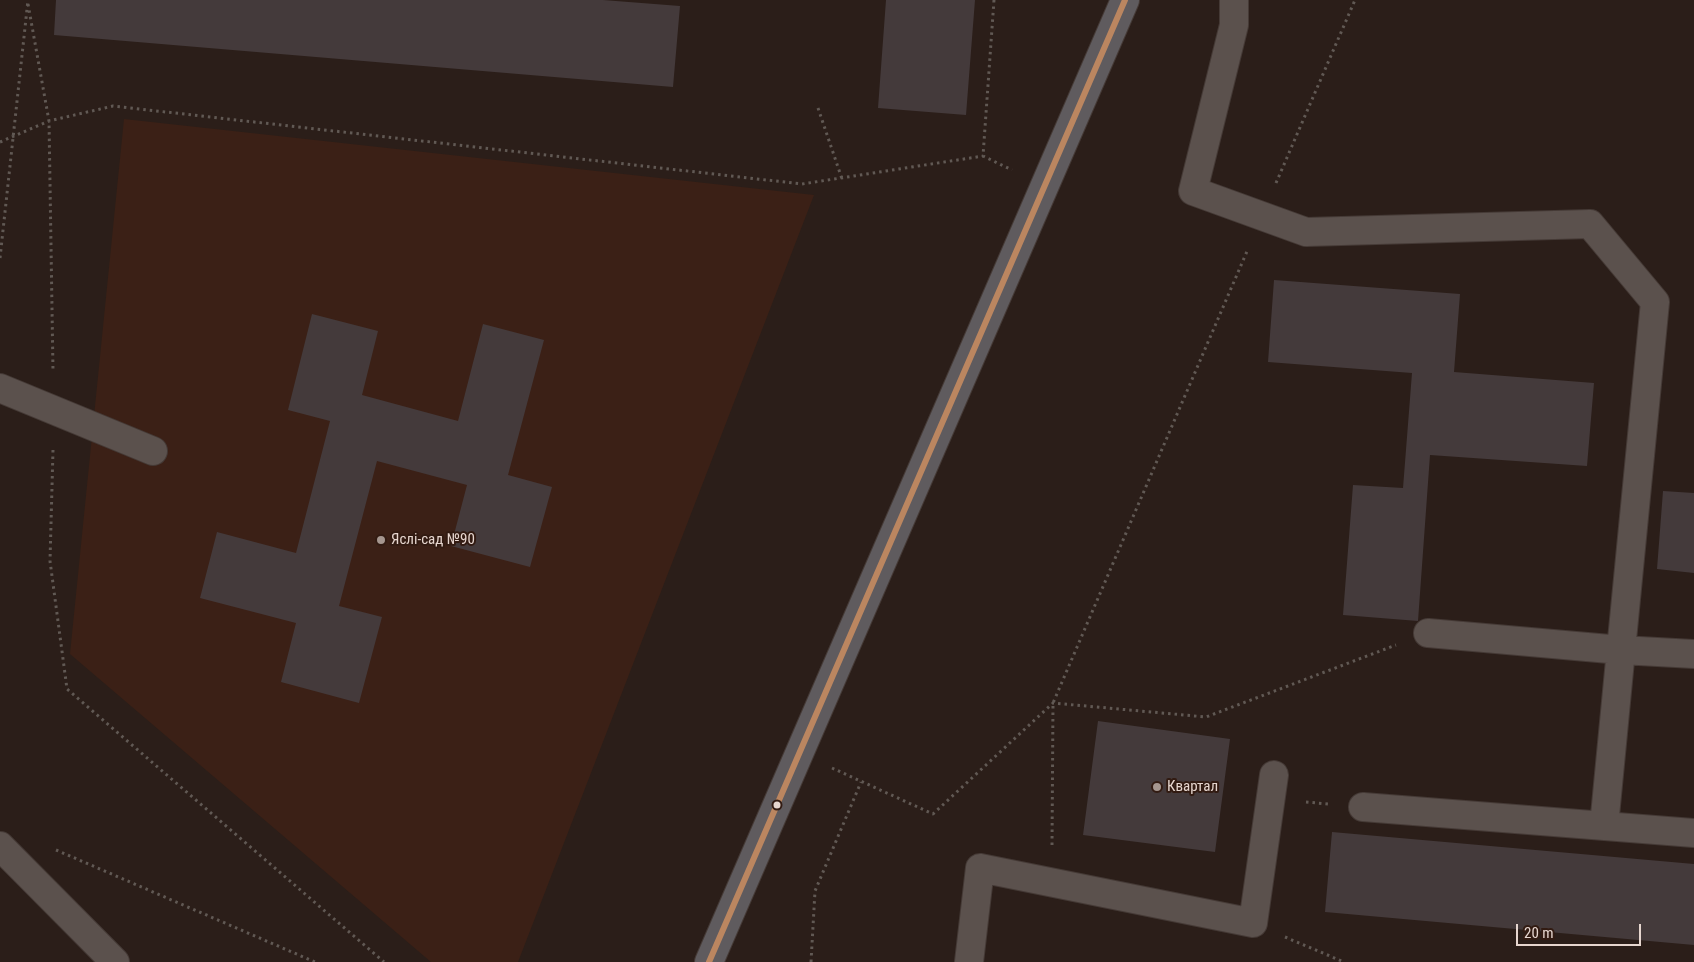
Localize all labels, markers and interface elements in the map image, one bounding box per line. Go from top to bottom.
place label: Яслі-сад №90 [391,531,475,549]
marker: Яслі-сад №90 [375,534,387,546]
place label: Квартал [1167,778,1218,796]
marker: Квартал [1151,781,1163,793]
unlabelled marker [772,800,782,810]
scale bar [1519,914,1644,946]
text: 20 m [1524,924,1554,942]

